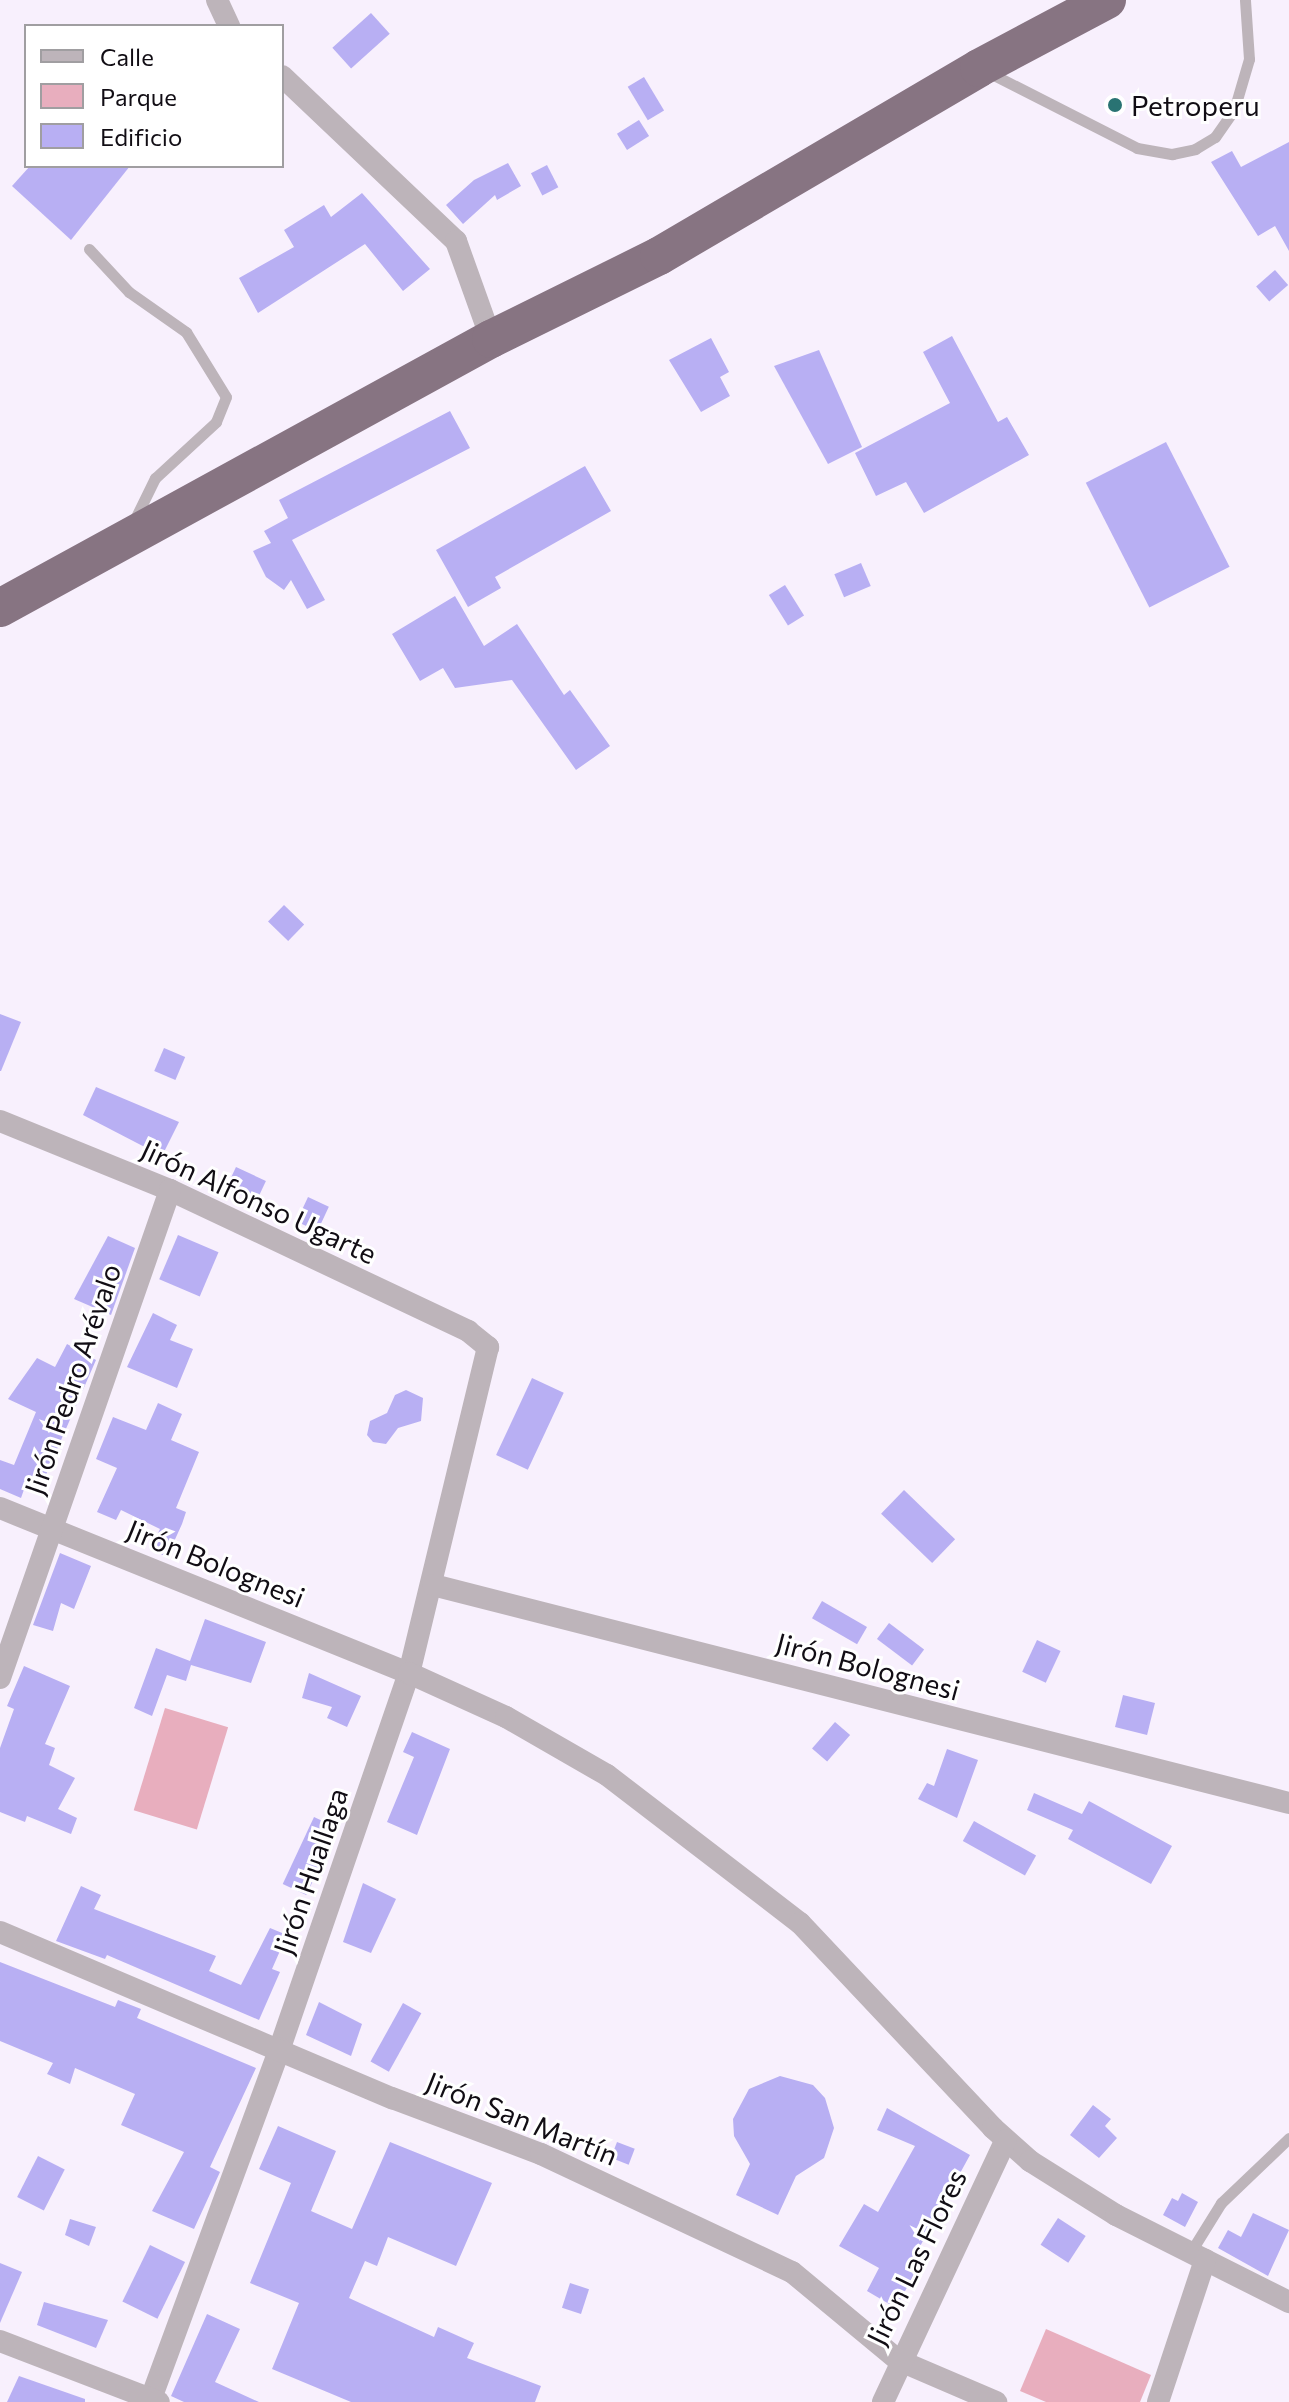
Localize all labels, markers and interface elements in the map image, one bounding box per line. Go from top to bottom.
legend [24,24,284,168]
text: Calle [100,42,154,71]
text: Parque [100,82,177,111]
place label: Petroperu [1131,88,1260,122]
marker: Petroperu [1106,96,1124,114]
text: Edificio [100,122,182,151]
street label: Jirón Alfonso Ugarte [136,1132,382,1270]
street label: Jirón Pedro Arévalo [17,1259,127,1499]
street label: Jirón Bolognesi [122,1512,310,1614]
street label: Jirón Bolognesi [772,1625,964,1707]
street label: Jirón Huallaga [266,1783,354,1959]
street label: Jirón San Martín [421,2064,623,2172]
street label: Jirón Las Flores [859,2164,973,2350]

